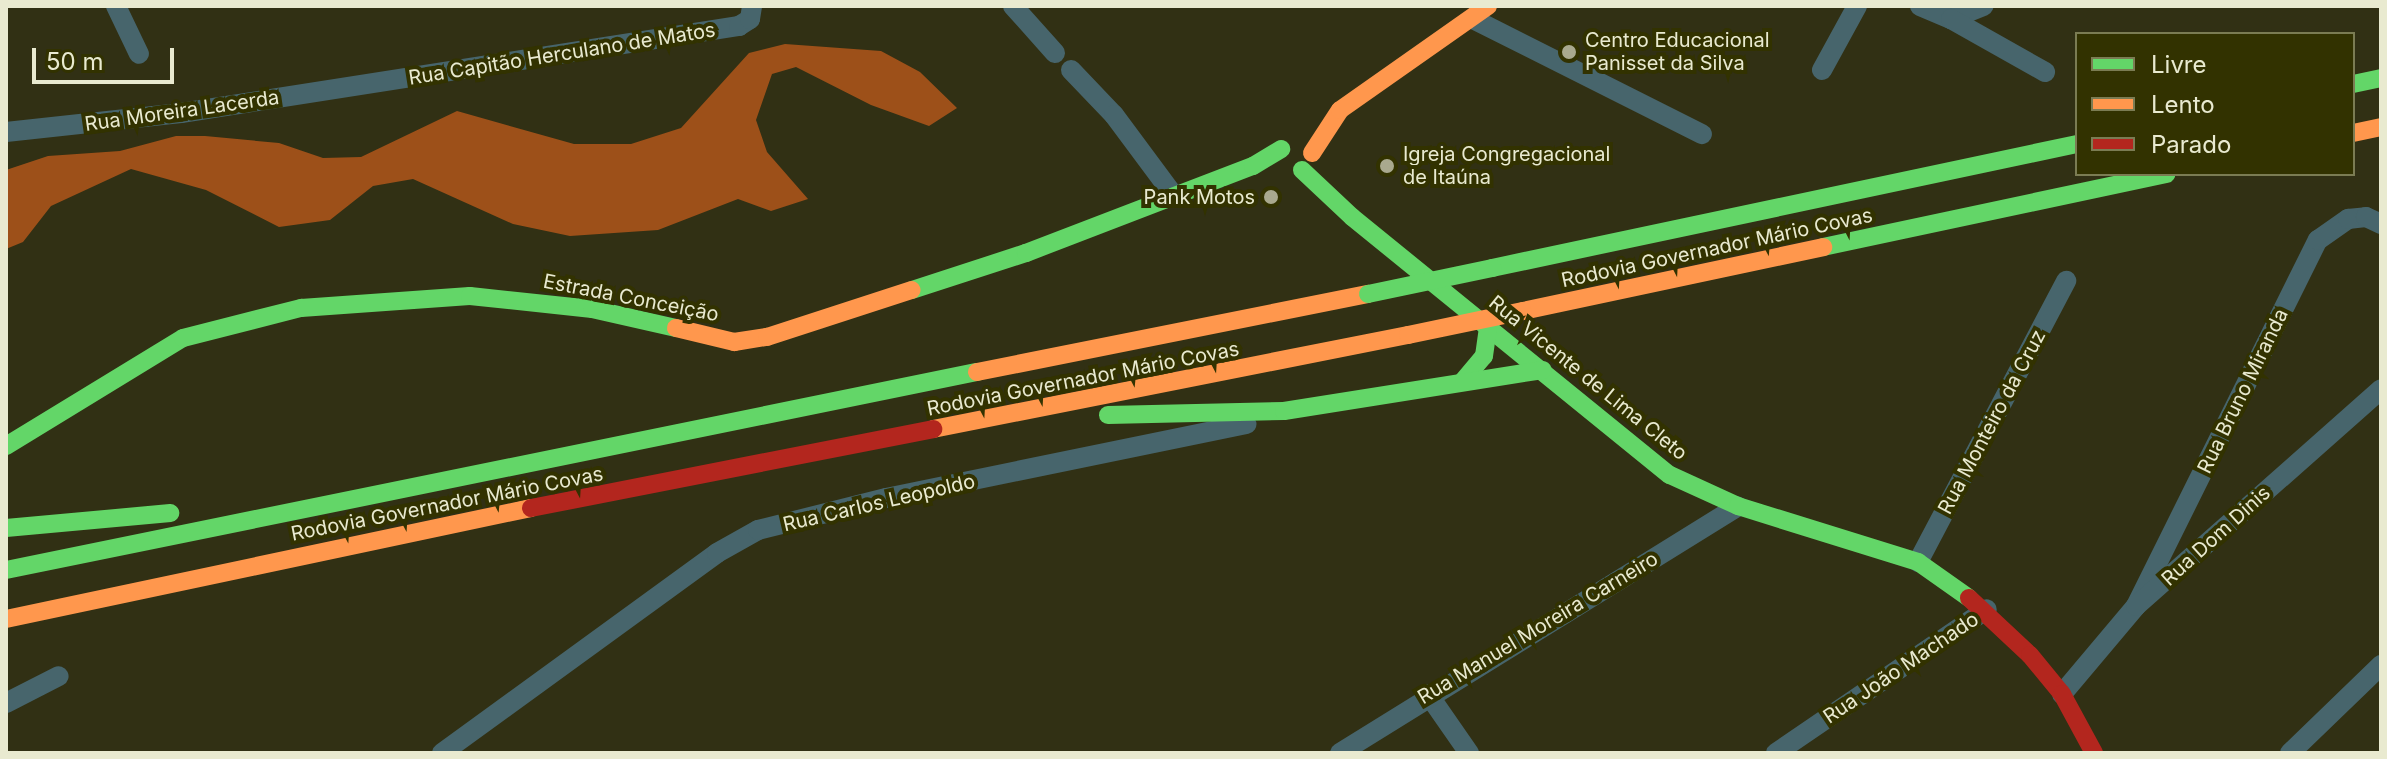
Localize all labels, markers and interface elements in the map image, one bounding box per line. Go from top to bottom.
street label: Rua Capitão Herculano de Matos [407,18,717,90]
place label: Centro Educacional Panisset da Silva [1585,28,1770,75]
scale bar [36,32,178,82]
legend [2075,32,2355,176]
marker: Centro Educacional Panisset da Silva [1560,43,1578,61]
text: 50 m [46,47,104,76]
text: Livre [2151,50,2207,79]
street label: Rua Moreira Lacerda [83,85,281,137]
text: Lento [2151,90,2215,119]
text: Parado [2151,130,2231,159]
place label: Igreja Congregacional de Itaúna [1403,142,1610,189]
marker: Igreja Congregacional de Itaúna [1378,157,1396,175]
place label: Pank Motos [1144,185,1255,209]
marker: Pank Motos [1262,188,1280,206]
street label: Rodovia Governador Mário Covas [1559,203,1875,293]
street label: Estrada Conceição [541,269,721,327]
street label: Rua Vicente de Lima Cleto [1484,291,1692,465]
street label: Rua Bruno Miranda [2193,305,2293,477]
street label: Rua Monteiro da Cruz [1933,326,2051,518]
street label: Rodovia Governador Mário Covas [925,337,1241,421]
street label: Rodovia Governador Mário Covas [289,462,605,546]
street label: Rua Carlos Leopoldo [781,469,977,537]
street label: Rua Dom Dinis [2157,481,2275,591]
street label: Rua Manuel Moreira Carneiro [1414,547,1662,709]
street label: Rua João Machado [1819,607,1983,729]

